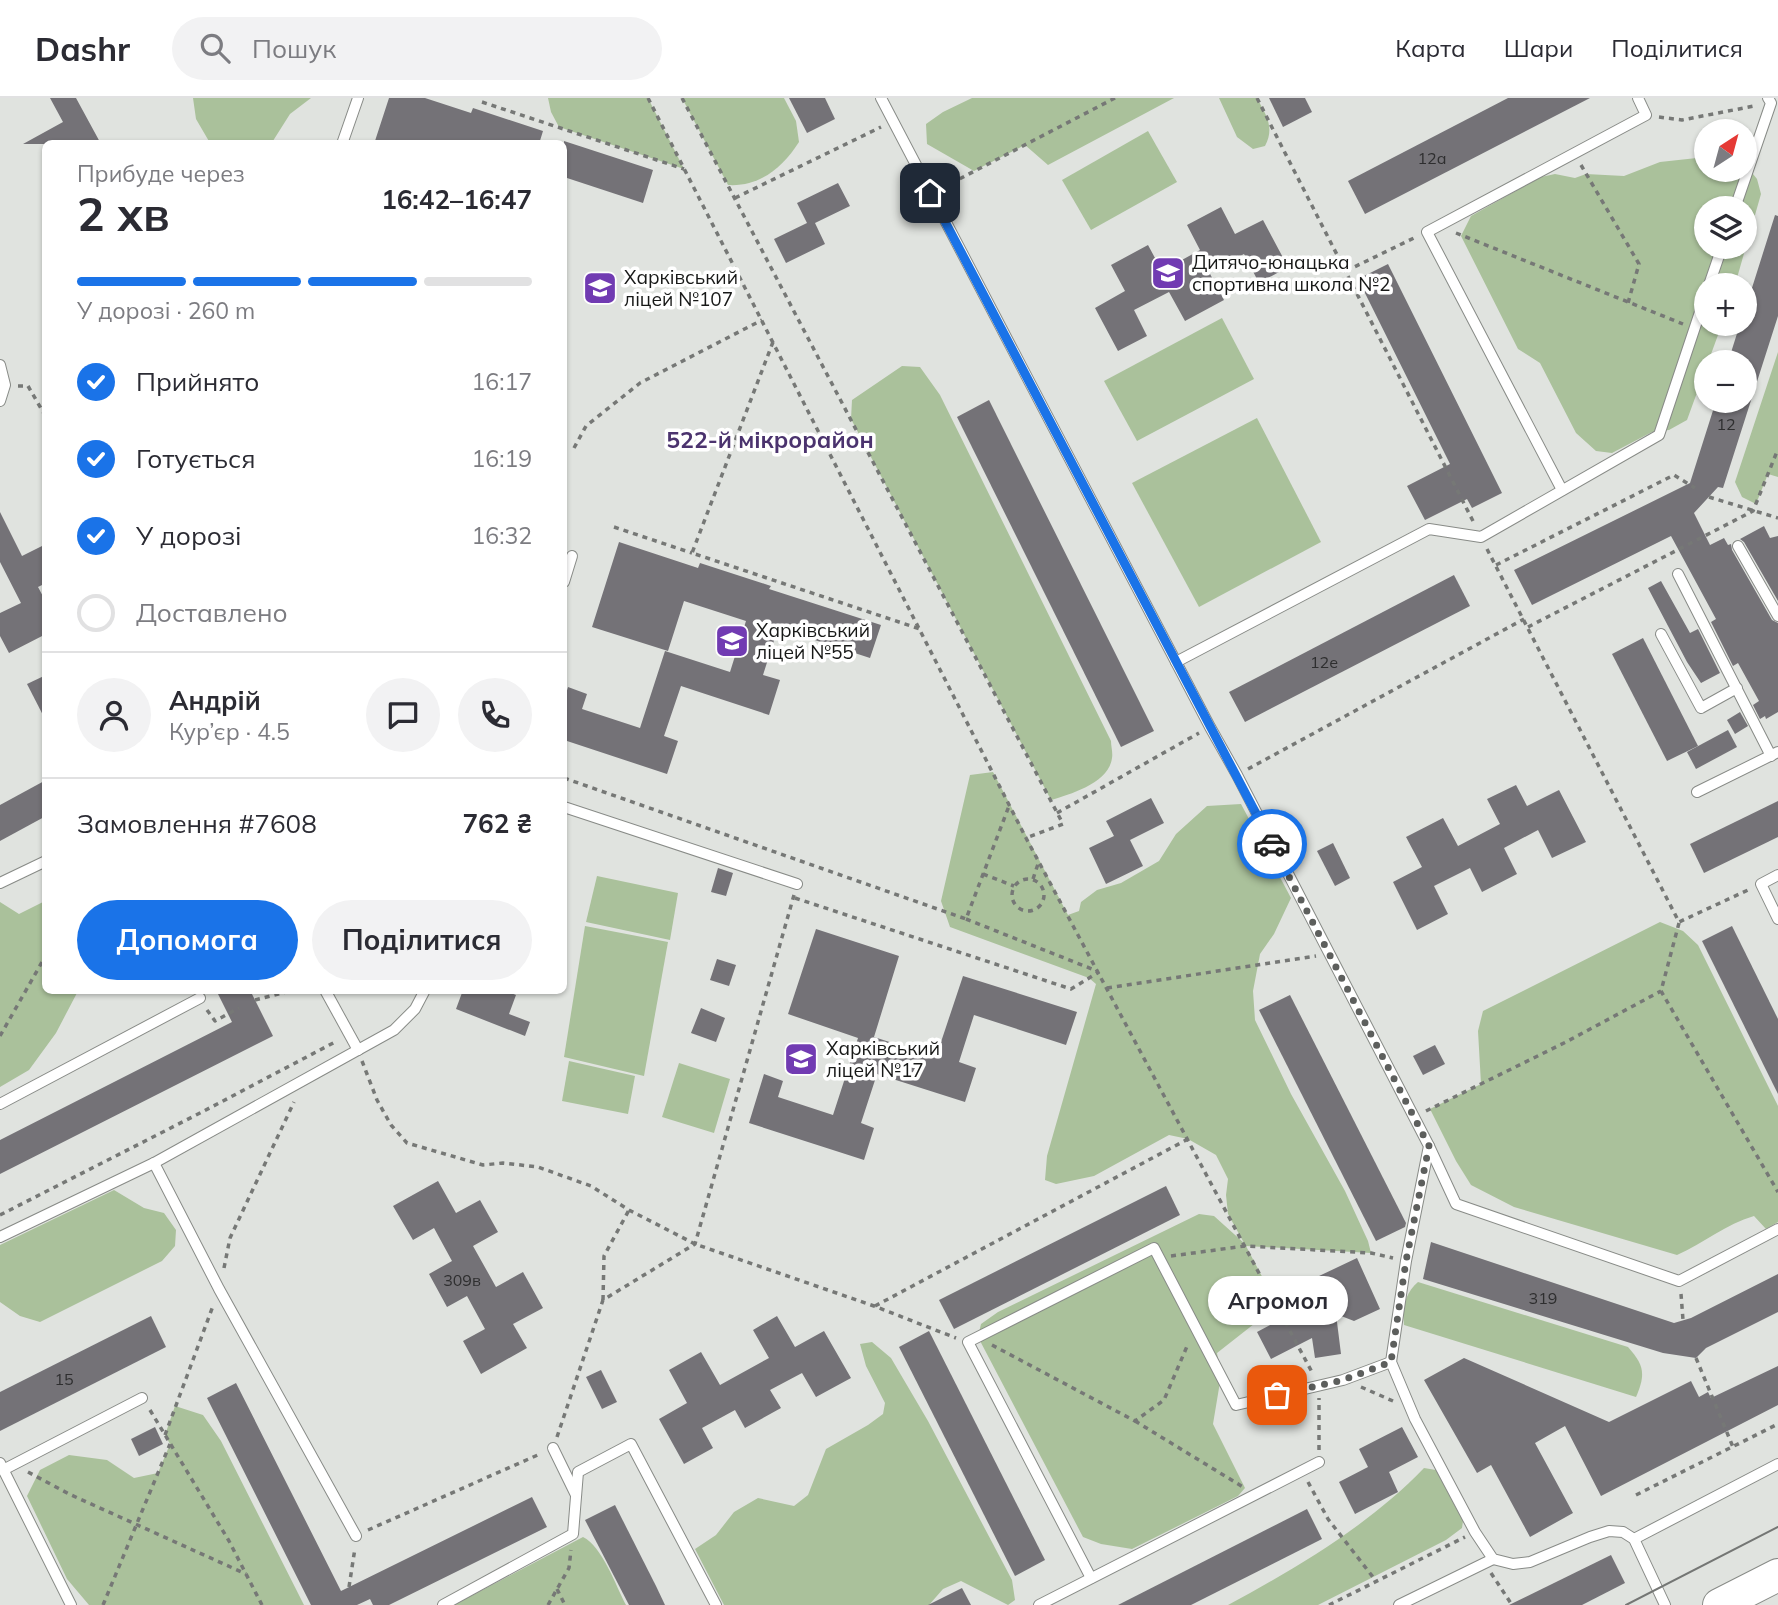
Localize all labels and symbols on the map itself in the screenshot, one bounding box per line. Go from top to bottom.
north arrow [1694,119,1757,182]
house number: 12а [1418,148,1446,168]
pin [900,163,960,223]
place label: Дитячо-юнацька спортивна школа №2 [1192,250,1390,296]
school or university icon: Дитячо-юнацька спортивна школа №2 [1149,254,1187,292]
place label: Харківський ліцей №107 [624,265,738,311]
school or university icon: Харківський ліцей №107 [581,269,619,307]
house number: 12 [1716,414,1736,434]
district label: 522-й мікрорайон [666,425,874,454]
place label: Харківський ліцей №55 [756,618,870,664]
school or university icon: Харківський ліцей №55 [713,622,751,660]
house number: 12е [1310,652,1338,672]
courier [1237,809,1307,879]
place label: Харківський ліцей №17 [826,1036,940,1082]
school or university icon: Харківський ліцей №17 [782,1040,820,1078]
house number: 309в [443,1270,481,1290]
callout: Агромол [1207,1276,1347,1325]
house number: 319 [1529,1288,1557,1308]
pin [1247,1365,1307,1425]
house number: 15 [54,1369,74,1389]

